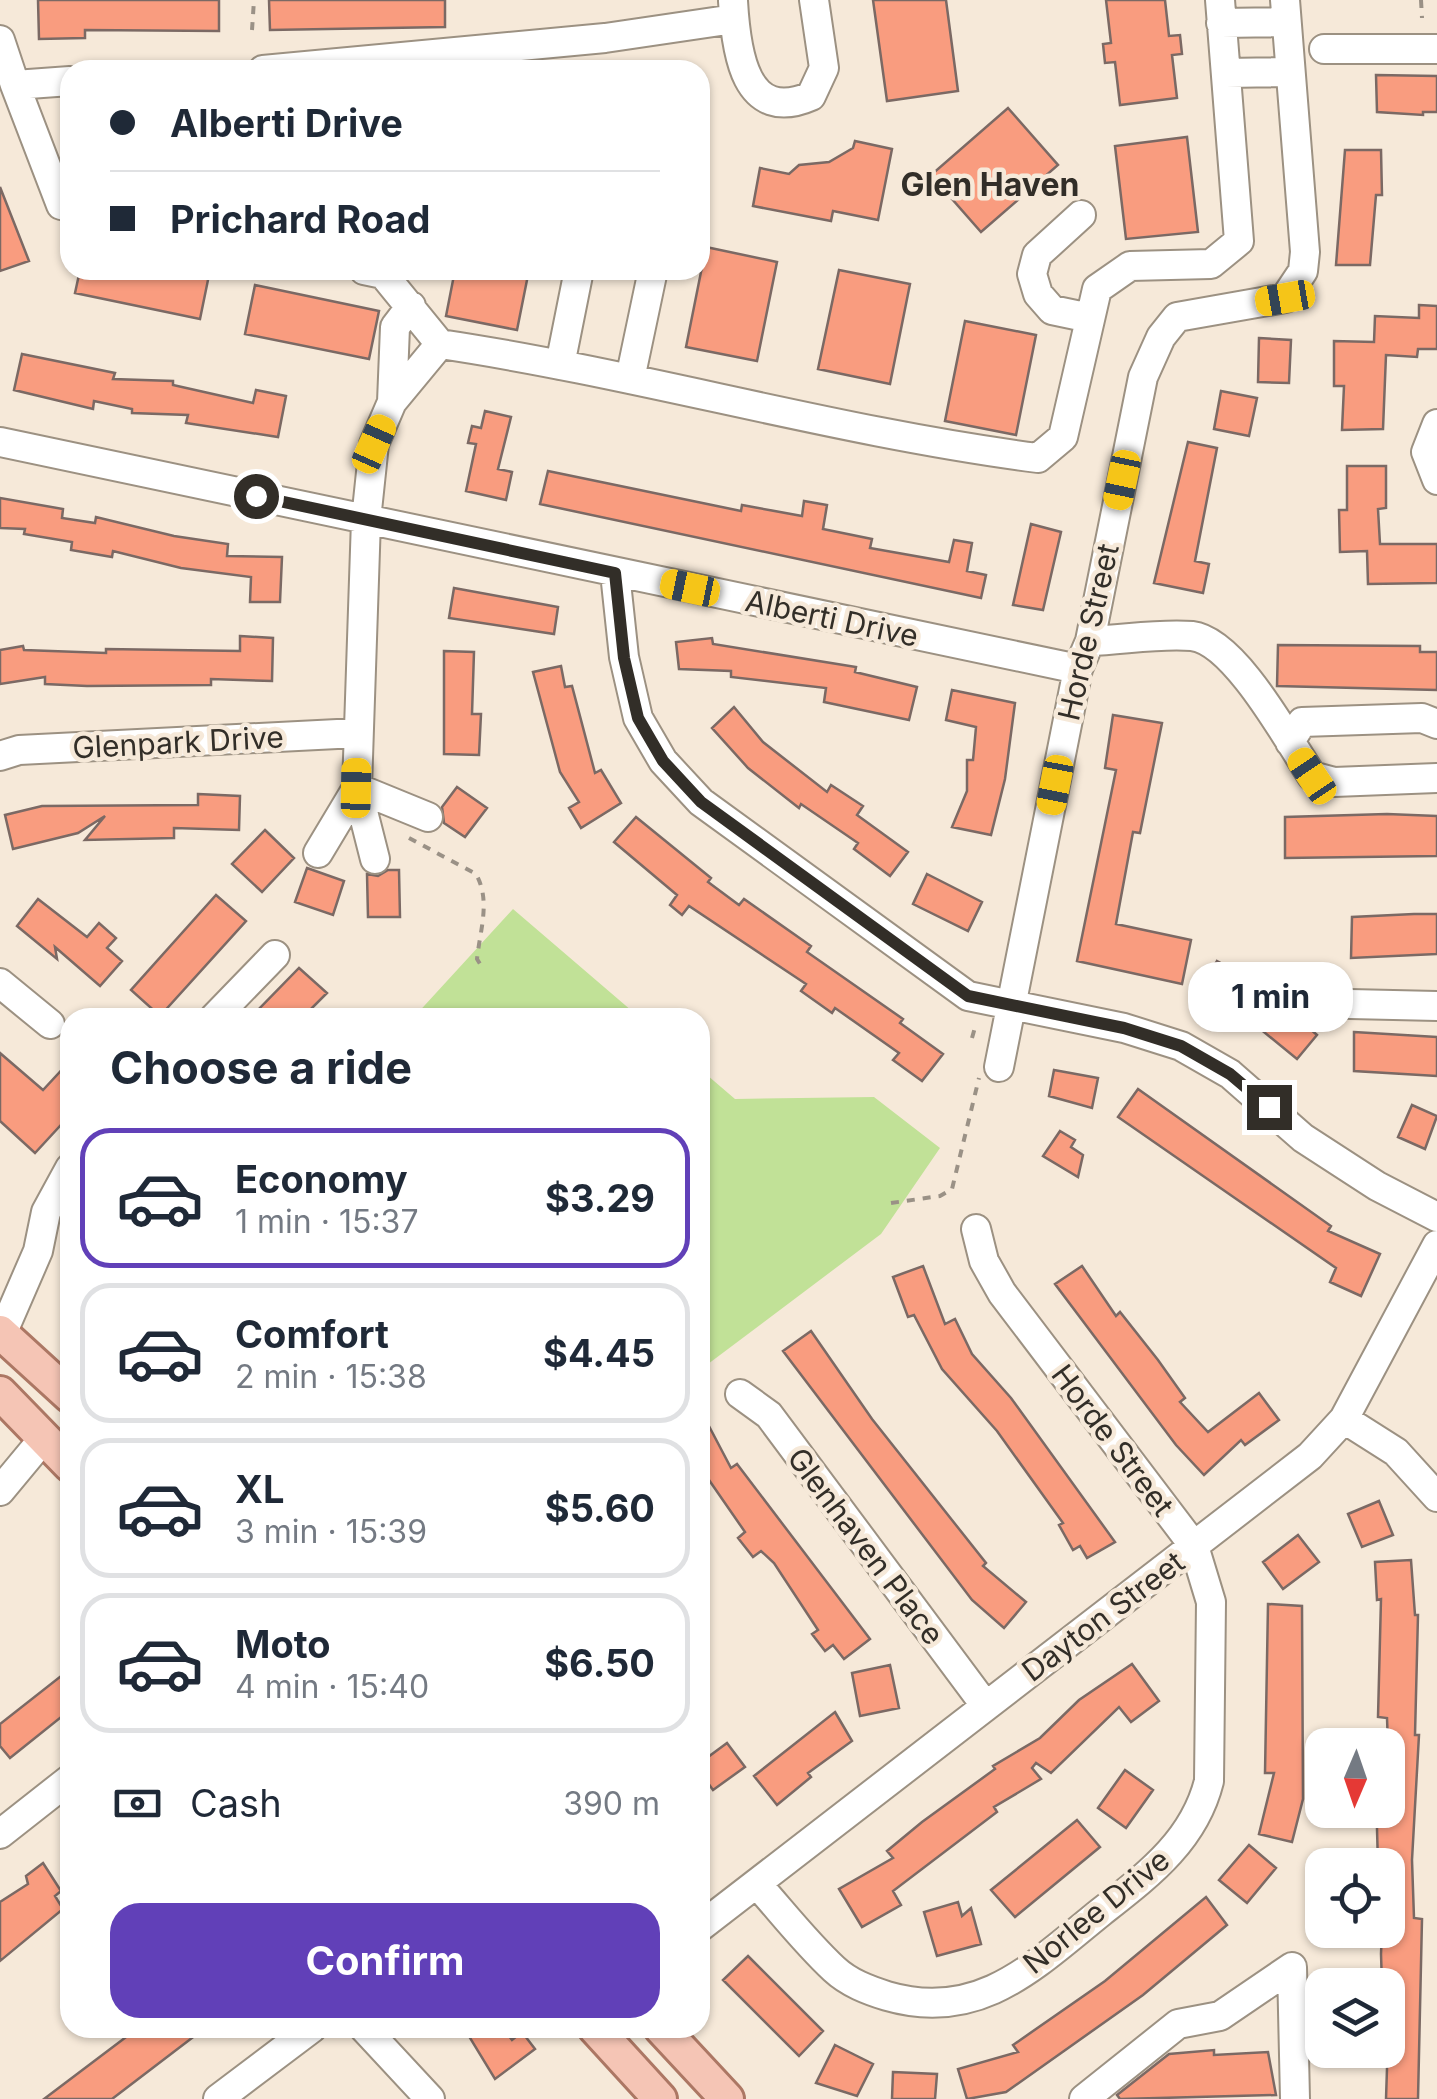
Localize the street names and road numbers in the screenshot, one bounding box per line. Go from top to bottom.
street label: Horde Street [1050,540,1126,724]
street label: Alberti Drive [742,582,922,654]
street label: Glenpark Drive [71,718,285,766]
street label: Horde Street [1044,1357,1182,1523]
street label: Glenhaven Place [780,1441,952,1651]
street label: Dayton Street [1015,1543,1191,1689]
street label: Norlee Drive [1016,1841,1176,1981]

